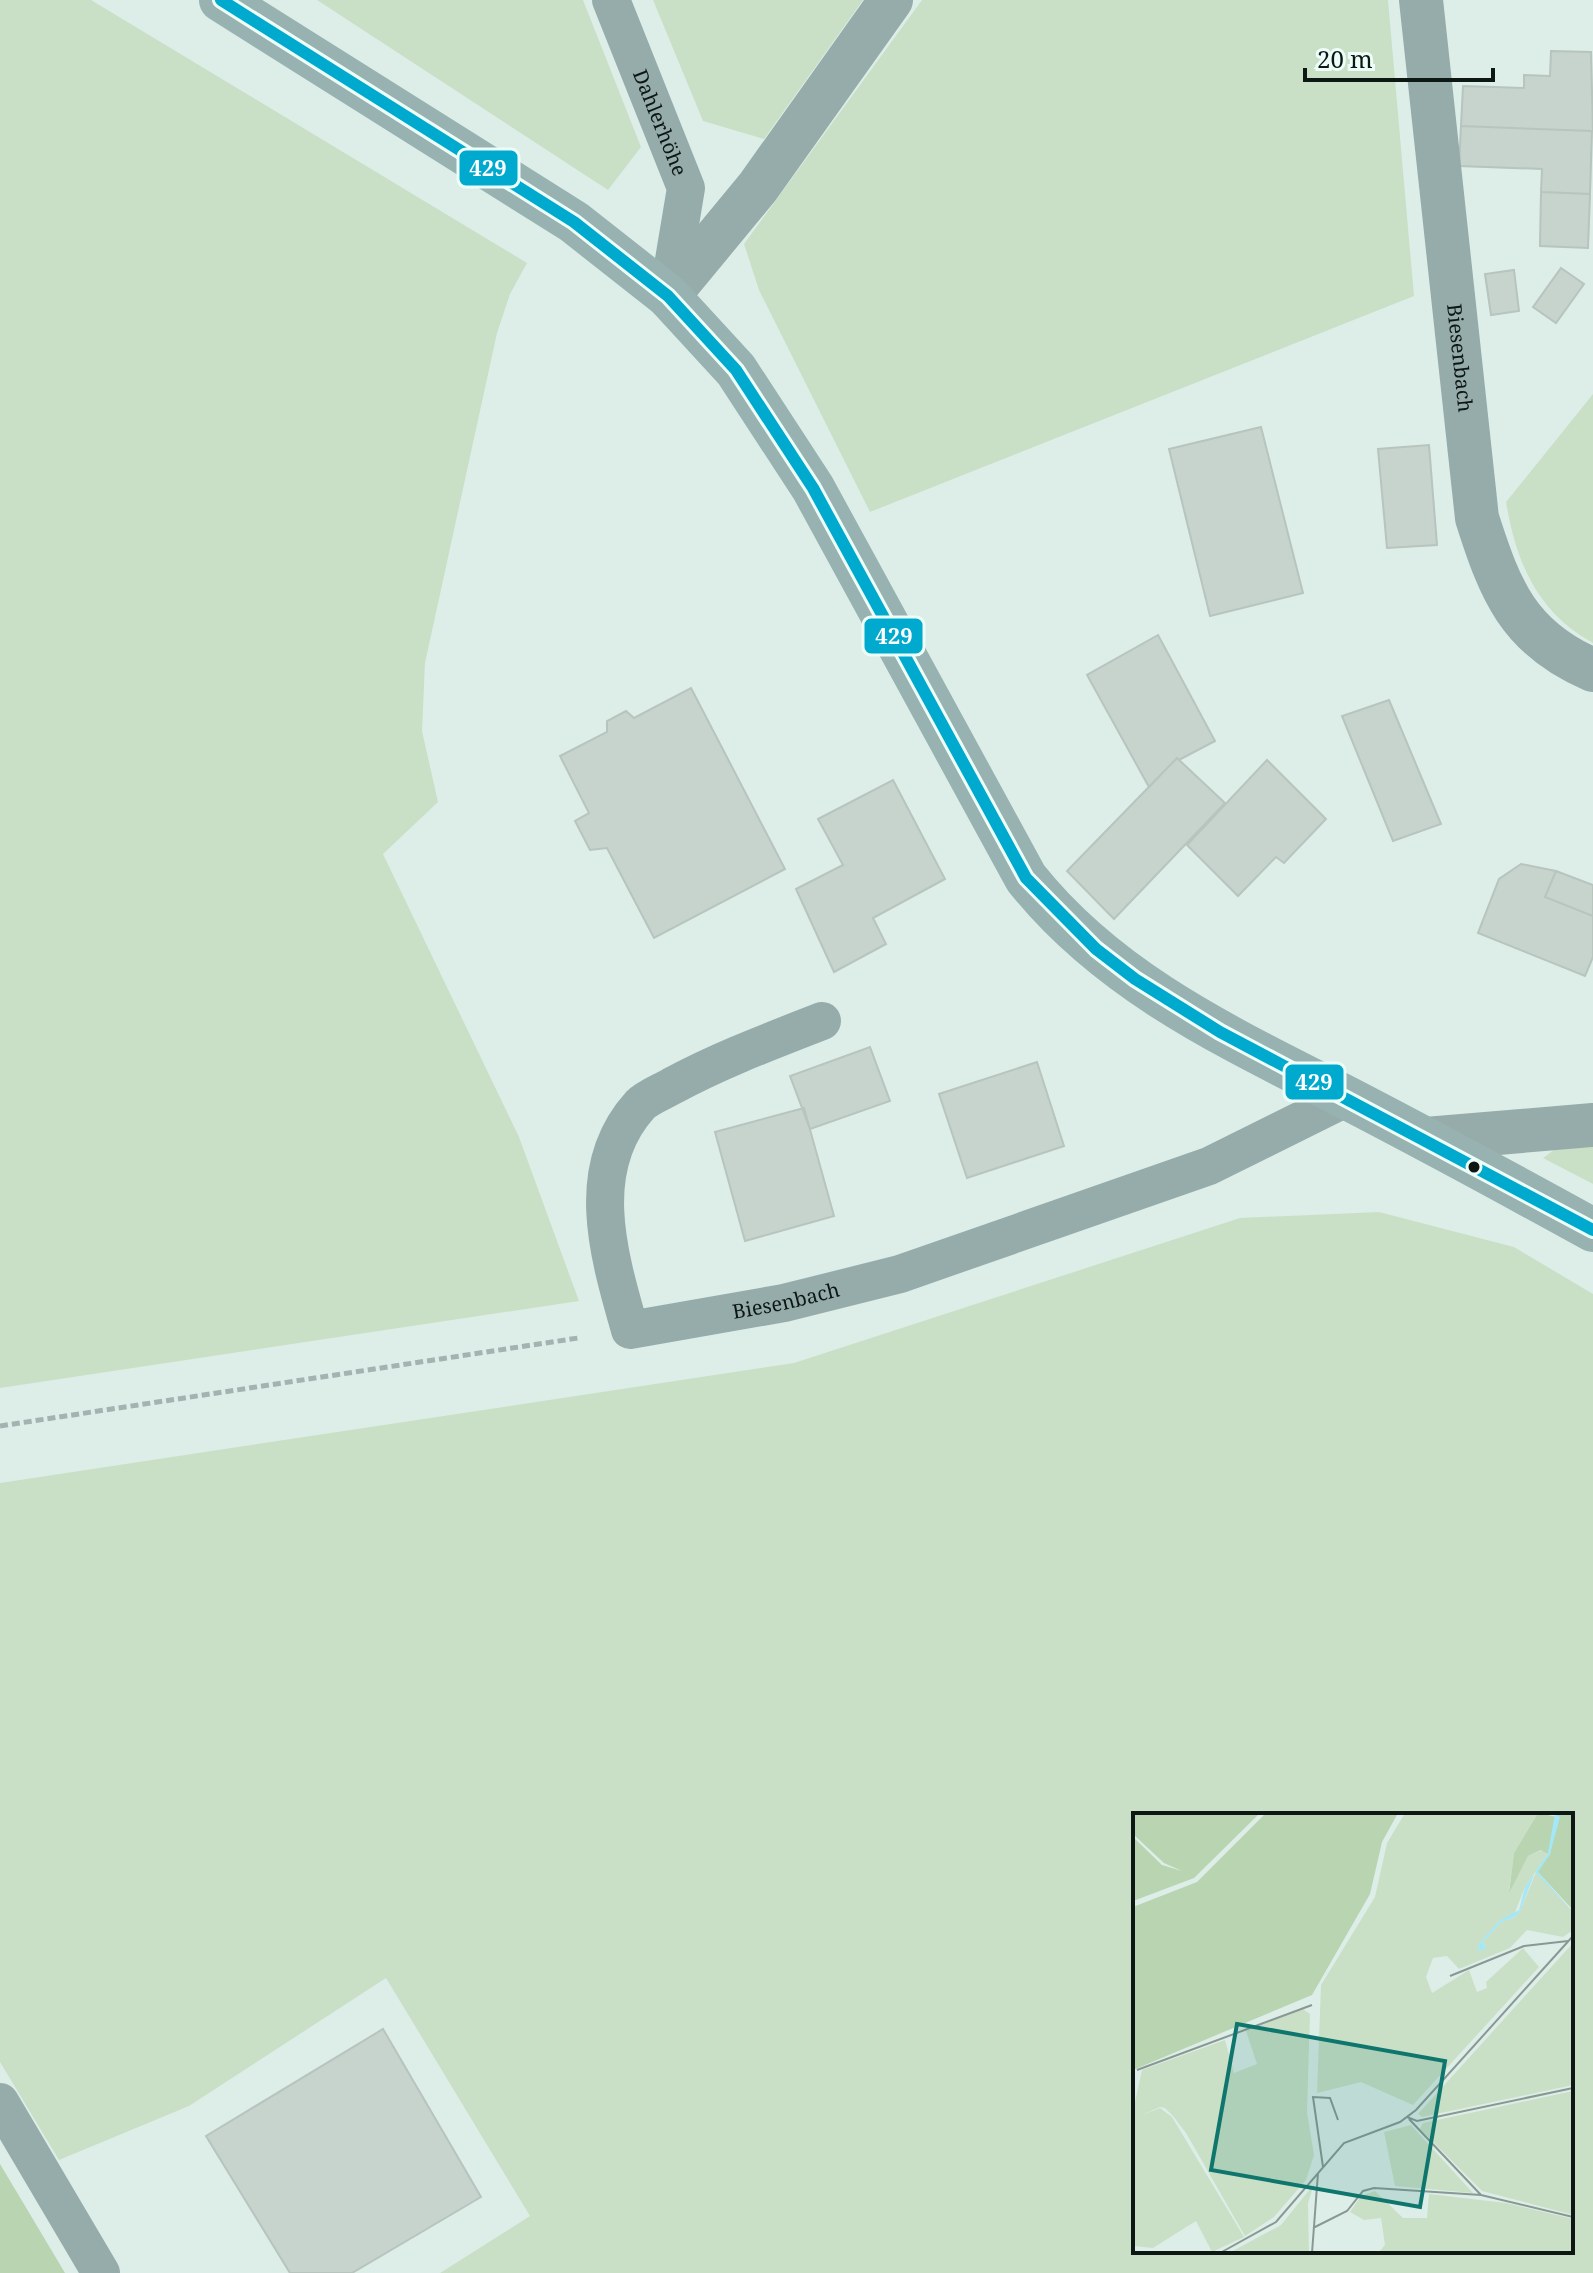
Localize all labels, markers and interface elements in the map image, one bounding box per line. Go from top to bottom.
scale bar [1305,32,1493,82]
text: 20 m [1317,42,1373,75]
street label: Dahlerhöhe [627,65,694,180]
line badge: 429 [458,149,519,187]
text: 429 [469,152,507,182]
street label: Biesenbach [1441,302,1479,414]
line badge: 429 [863,617,924,655]
text: 429 [875,620,913,650]
line badge: 429 [1284,1063,1345,1101]
text: 429 [1295,1066,1333,1096]
unlabelled marker [1466,1159,1482,1175]
street label: Biesenbach [730,1276,843,1325]
inset map [1133,1813,1573,2253]

